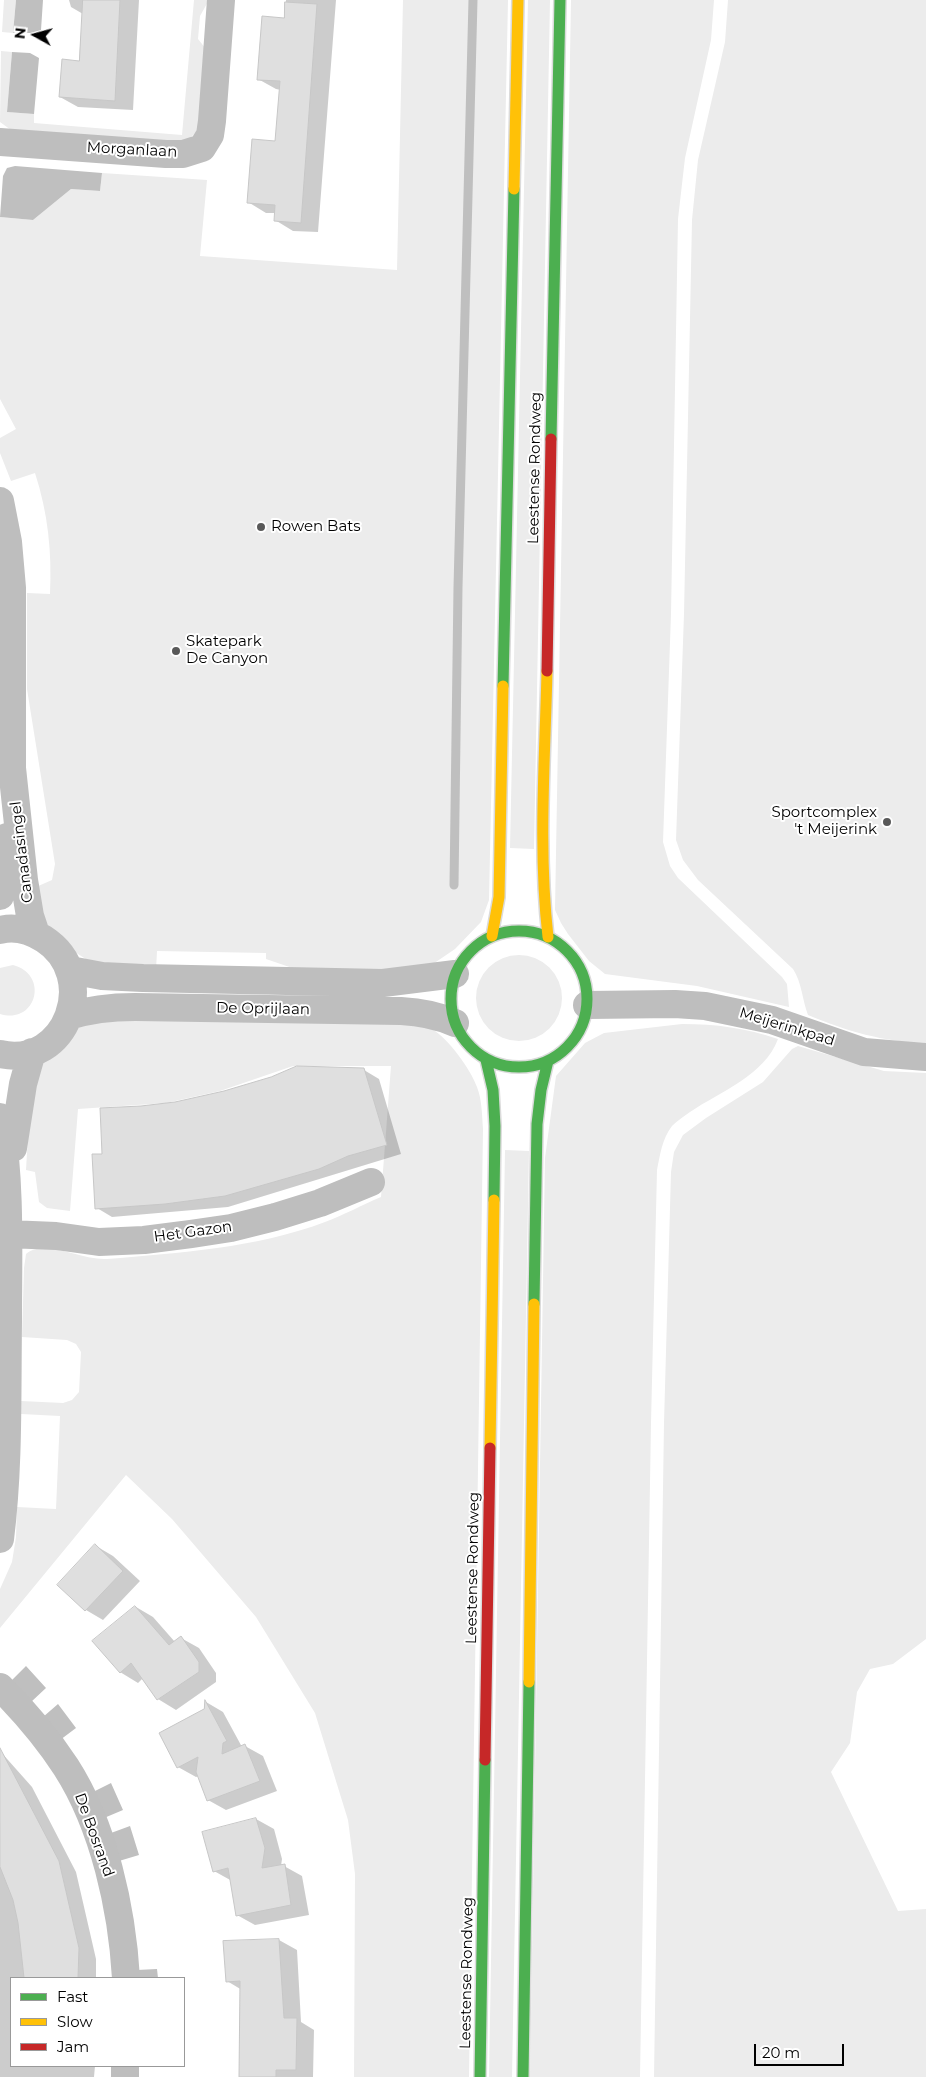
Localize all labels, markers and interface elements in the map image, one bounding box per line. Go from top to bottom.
north arrow [10,10,60,60]
text: N [10,26,30,40]
street label: Morganlaan [86,139,178,161]
street label: Leestense Rondweg [525,392,545,544]
place label: Rowen Bats [271,518,361,536]
marker: Rowen Bats [255,521,267,533]
place label: Skatepark De Canyon [186,633,268,668]
marker: Skatepark De Canyon [170,645,182,657]
street label: Canadasingel [7,800,37,904]
place label: Sportcomplex 't Meijerink [771,804,877,839]
marker: Sportcomplex 't Meijerink [881,816,893,828]
street label: De Oprijlaan [216,999,310,1019]
street label: Meijerinkpad [737,1004,837,1050]
street label: Het Gazon [153,1218,233,1246]
street label: Leestense Rondweg [463,1492,483,1644]
street label: De Bosrand [70,1791,118,1879]
street label: Leestense Rondweg [457,1897,477,2049]
legend [10,1977,185,2067]
text: Fast [57,1987,88,2006]
text: Slow [57,2012,93,2031]
scale bar [756,2034,846,2066]
text: Jam [57,2037,89,2056]
text: 20 m [762,2043,800,2062]

